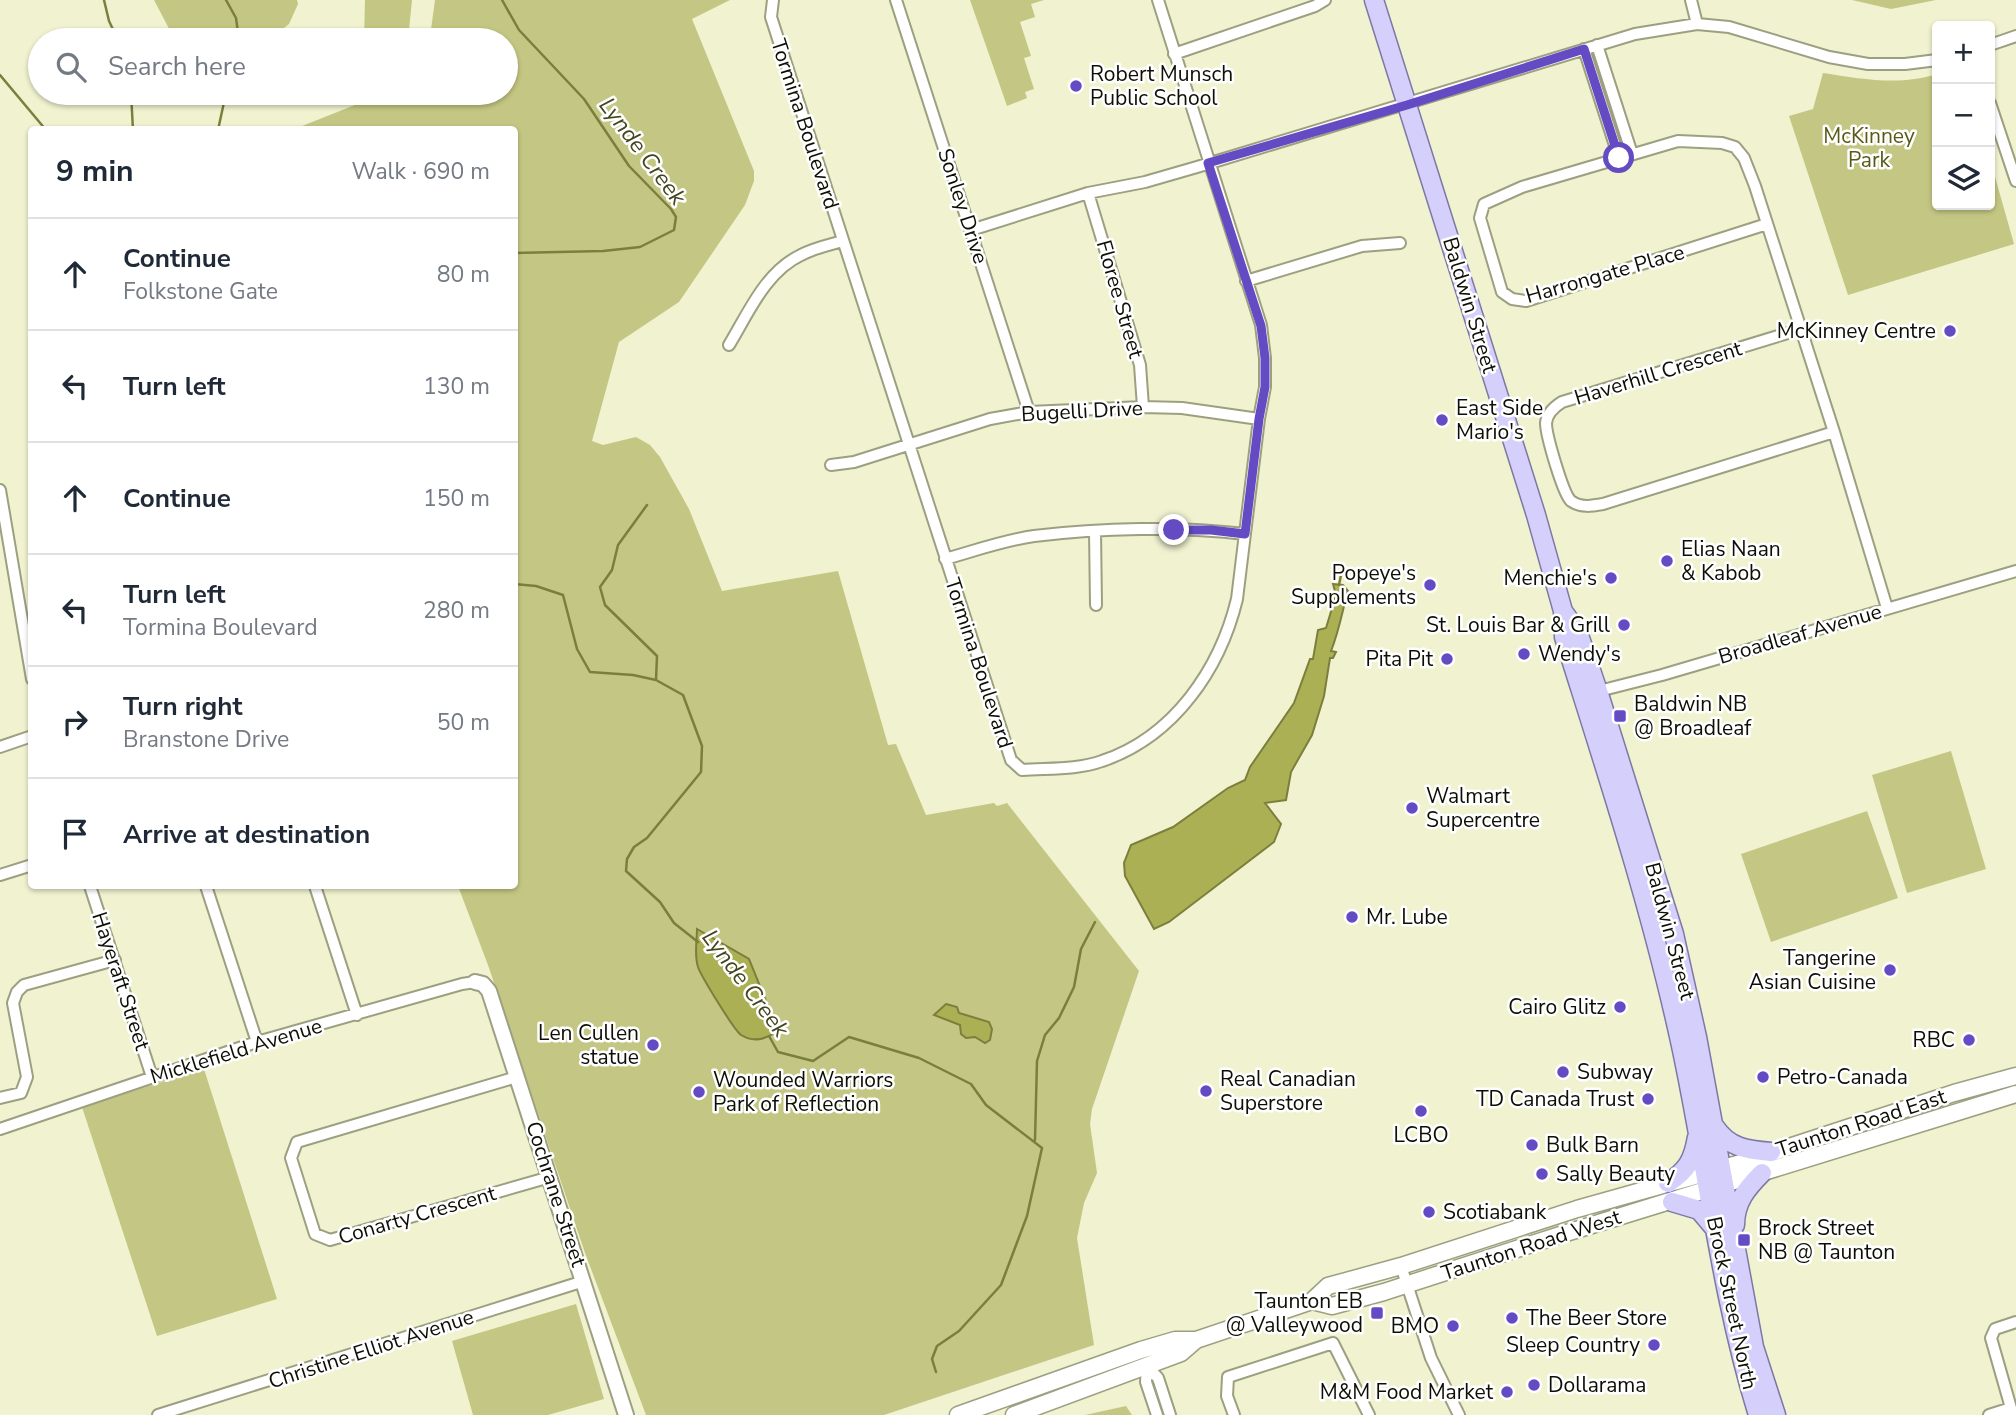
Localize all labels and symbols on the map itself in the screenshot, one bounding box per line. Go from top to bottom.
street label: Tormina Boulevard [764,35,846,213]
place label: Robert Munsch Public School [1090,60,1233,112]
marker: Robert Munsch Public School [1068,78,1084,94]
water label: Lynde Creek [592,91,694,212]
park label: McKinney Park [1823,122,1915,174]
route start [1603,142,1634,173]
street label: Sonley Drive [931,145,995,267]
street label: Baldwin Street [1436,234,1504,377]
street label: Floree Street [1090,237,1150,362]
street label: Harrongate Place [1522,238,1688,310]
place label: McKinney Centre [1777,317,1936,345]
marker: McKinney Centre [1942,323,1958,339]
street label: Haverhill Crescent [1571,334,1746,412]
street label: Bugelli Drive [1020,394,1144,428]
place label: East Side Mario's [1456,394,1543,446]
marker: East Side Mario's [1434,412,1450,428]
route end [1158,514,1189,545]
place label: Elias Naan & Kabob [1681,535,1781,587]
marker: Elias Naan & Kabob [1659,553,1675,569]
place label: Popeye's Supplements [1291,559,1416,611]
place label: Menchie's [1504,564,1597,592]
marker: Menchie's [1603,570,1619,586]
street label: Tormina Boulevard [938,574,1020,752]
marker: Popeye's Supplements [1422,577,1438,593]
street label: Broadleaf Avenue [1715,597,1885,671]
place label: St. Louis Bar & Grill [1426,611,1611,639]
marker: St. Louis Bar & Grill [1616,617,1632,633]
place label: Wendy's [1538,640,1621,668]
place label: Pita Pit [1365,645,1434,673]
marker: Wendy's [1516,646,1532,662]
marker: Pita Pit [1439,651,1455,667]
place label: Baldwin NB @ Broadleaf [1634,690,1752,742]
marker: Baldwin NB @ Broadleaf [1612,708,1628,724]
place label: Walmart Supercentre [1426,782,1540,834]
marker: Walmart Supercentre [1404,800,1420,816]
street label: Baldwin Street [1638,859,1702,1003]
place label: Mr. Lube [1366,903,1448,931]
street label: Hayeraft Street [85,908,157,1054]
marker: Mr. Lube [1344,909,1360,925]
water label: Lynde Creek [695,923,797,1044]
place label: Tangerine Asian Cuisine [1749,944,1876,996]
marker: Tangerine Asian Cuisine [1882,962,1898,978]
place label: Cairo Glitz [1508,993,1606,1021]
marker: Cairo Glitz [1612,999,1628,1015]
street label: Micklefield Avenue [147,1012,325,1090]
place label: Len Cullen statue [538,1019,639,1071]
place label: RBC [1913,1026,1955,1054]
marker: RBC [1961,1032,1977,1048]
marker: Len Cullen statue [645,1037,661,1053]
place label: Subway [1577,1058,1653,1086]
place label: Petro-Canada [1777,1063,1908,1091]
marker: Subway [1555,1064,1571,1080]
place label: Real Canadian Superstore [1220,1065,1356,1117]
place label: Wounded Warriors Park of Reflection [713,1066,893,1118]
marker: Petro-Canada [1755,1069,1771,1085]
street label: Taunton Road East [1773,1082,1950,1164]
marker: Real Canadian Superstore [1198,1083,1214,1099]
marker: Wounded Warriors Park of Reflection [691,1084,707,1100]
place label: TD Canada Trust [1476,1085,1635,1113]
marker: TD Canada Trust [1640,1091,1656,1107]
marker: LCBO [1413,1103,1429,1119]
street label: Cochrane Street [519,1118,593,1271]
place label: LCBO [1393,1121,1449,1149]
place label: Bulk Barn [1546,1131,1639,1159]
marker: Bulk Barn [1524,1137,1540,1153]
place label: Sally Beauty [1556,1160,1675,1188]
marker: Sally Beauty [1534,1166,1550,1182]
street label: Conarty Crescent [335,1179,500,1251]
place label: Scotiabank [1443,1198,1547,1226]
street label: Taunton Road West [1438,1203,1625,1287]
marker: Scotiabank [1421,1204,1437,1220]
street label: Brock Street North [1700,1214,1764,1392]
place label: Brock Street NB @ Taunton [1758,1214,1895,1266]
marker: Brock Street NB @ Taunton [1736,1232,1752,1248]
place label: Taunton EB @ Valleywood [1226,1287,1363,1339]
street label: Christine Elliot Avenue [265,1303,477,1395]
place label: The Beer Store [1526,1304,1667,1332]
marker: Taunton EB @ Valleywood [1369,1305,1385,1321]
marker: The Beer Store [1504,1310,1520,1326]
place label: BMO [1391,1312,1439,1340]
marker: BMO [1445,1318,1461,1334]
place label: Sleep Country [1506,1331,1640,1359]
marker: Sleep Country [1646,1337,1662,1353]
place label: Dollarama [1548,1371,1646,1399]
marker: Dollarama [1526,1377,1542,1393]
place label: M&M Food Market [1320,1378,1494,1406]
marker: M&M Food Market [1499,1384,1515,1400]

